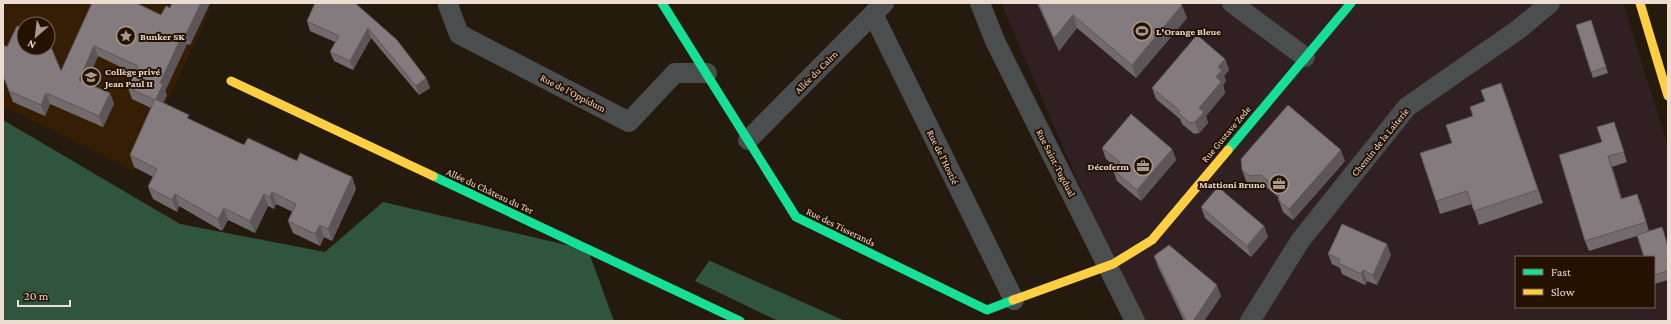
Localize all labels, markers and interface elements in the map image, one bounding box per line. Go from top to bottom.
north arrow [16,16,56,56]
sports icon: L'Orange Bleue [1131,20,1153,42]
place icon: Bunker SK [115,25,137,47]
place label: L'Orange Bleue [1156,26,1221,37]
place label: Bunker SK [140,31,185,42]
text: N [25,38,37,52]
street label: Allée du Cairn [792,48,840,96]
school or university icon: Collège privé Jean Paul II [80,66,102,88]
place label: Collège privé Jean Paul II [104,66,160,89]
street label: Rue de l'Oppidum [538,72,608,114]
street label: Rue Gustave Zede [1199,103,1253,165]
street label: Chemin de la Laiterie [1349,105,1411,178]
street label: Rue Saint-Tugdual [1034,127,1078,199]
street label: Rue de l'Hostié [925,128,961,187]
office icon: Décoferm [1132,155,1154,177]
place label: Décoferm [1088,161,1130,172]
street label: Allée du Château du Ter [445,166,536,216]
office icon: Mattioni Bruno [1268,173,1290,195]
place label: Mattioni Bruno [1199,179,1265,190]
street label: Rue des Tisserands [805,206,877,248]
legend [1515,256,1655,308]
text: Fast [1551,265,1572,279]
scale bar [18,282,70,308]
text: Slow [1551,285,1575,299]
text: 20 m [24,289,49,303]

